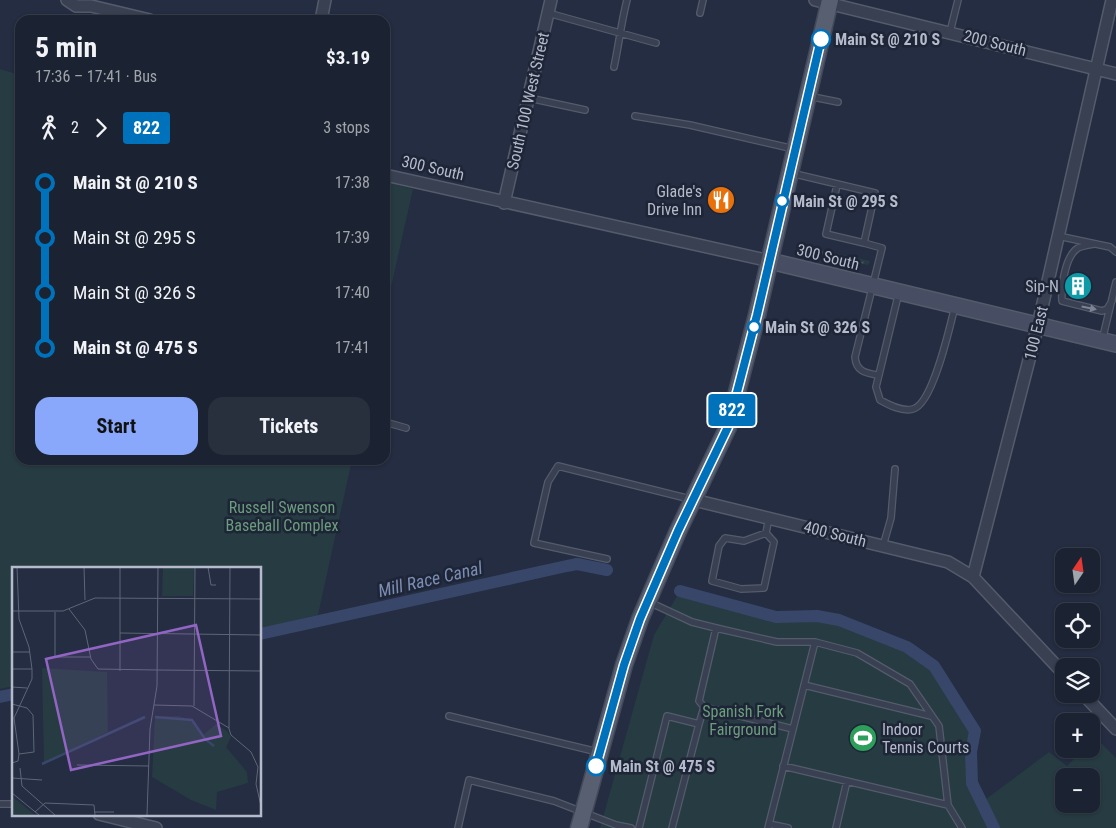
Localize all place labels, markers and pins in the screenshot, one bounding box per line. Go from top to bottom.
marker: Main St @ 210 S [811,29,831,49]
place label: Main St @ 210 S [835,30,940,49]
place label: Glade's Drive Inn [647,182,702,219]
restaurant icon: Glade's Drive Inn [706,185,736,215]
place label: Main St @ 295 S [793,192,898,211]
marker: Main St @ 295 S [775,194,789,208]
building icon: Sip-N [1063,271,1093,301]
place label: Sip-N [1025,277,1059,296]
place label: Main St @ 326 S [765,318,870,337]
marker: Main St @ 326 S [747,320,761,334]
place label: Indoor Tennis Courts [882,720,969,757]
sports icon: Indoor Tennis Courts [848,723,878,753]
marker: Main St @ 475 S [586,756,606,776]
place label: Main St @ 475 S [610,757,715,776]

